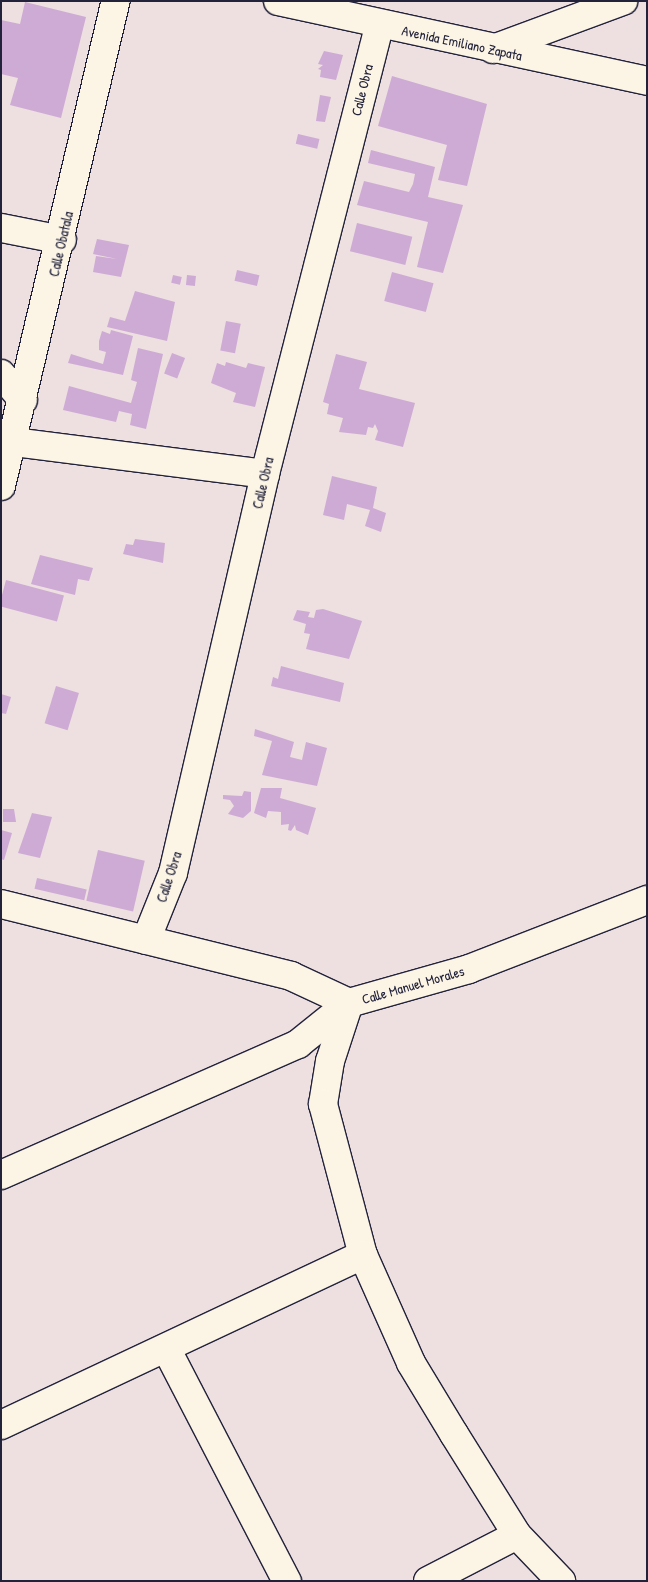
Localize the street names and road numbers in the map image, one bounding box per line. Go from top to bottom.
street label: Avenida Emiliano Zapata [400,22,524,64]
street label: Calle Obra [348,63,376,117]
street label: Calle Obatala [45,210,77,278]
street label: Calle Obra [249,456,277,510]
street label: Calle Obra [153,849,185,905]
street label: Calle Manuel Morales [360,962,466,1008]

